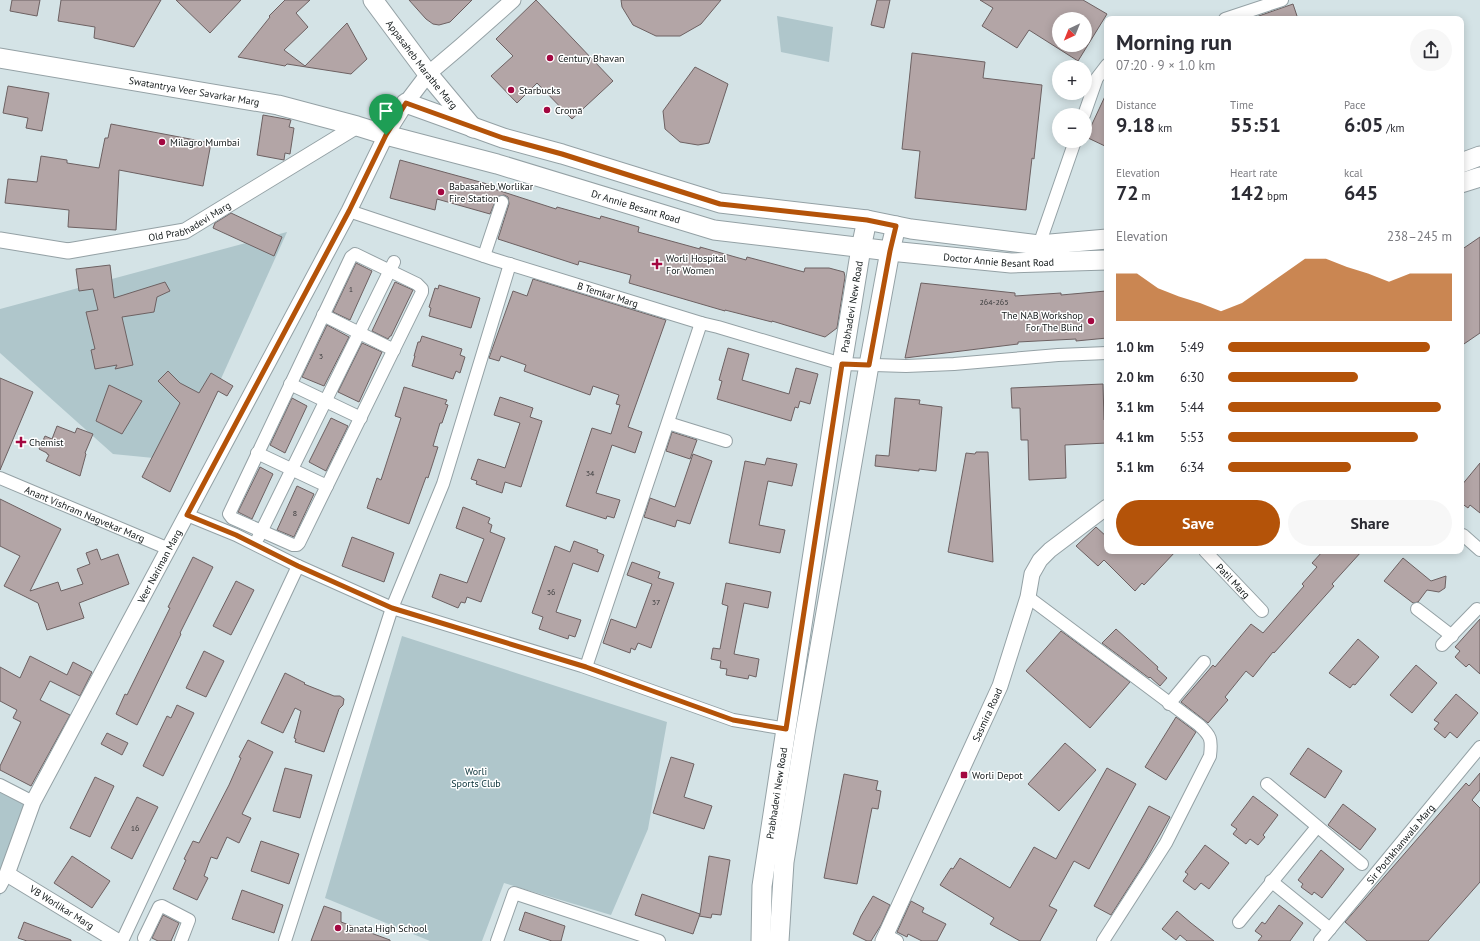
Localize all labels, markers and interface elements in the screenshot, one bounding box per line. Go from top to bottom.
north arrow [1052,12,1092,52]
map controls [1052,12,1092,148]
street label: Appasaheb Marathe Marg [383,18,460,112]
text: Morning run [1116,28,1232,56]
button: share [1410,29,1452,71]
place label: Century Bhavan [558,52,625,65]
marker: Century Bhavan [545,53,555,63]
text: 07:20 · 9 × 1.0 km [1116,57,1215,74]
button: + [1052,60,1092,100]
street label: Swatantrya Veer Savarkar Marg [128,74,261,109]
place label: Starbucks [519,84,560,97]
marker: Starbucks [506,85,516,95]
pin [369,94,403,135]
text: Distance [1116,98,1156,112]
text: Time [1230,98,1254,112]
text: Pace [1344,98,1366,112]
icon: arrive [375,100,397,122]
place label: Cromā [555,104,582,117]
marker: Cromā [542,105,552,115]
button: − [1052,108,1092,148]
text: 9.18 [1116,112,1155,138]
text: 55:51 [1230,112,1281,138]
text: 6:05 [1344,112,1383,138]
text: km [1155,121,1172,135]
text: /km [1383,121,1404,135]
place label: Milagro Mumbai [170,136,240,149]
marker: Milagro Mumbai [157,137,167,147]
text: Elevation [1116,166,1160,180]
text: Heart rate [1230,166,1278,180]
text: kcal [1344,166,1363,180]
place label: Babasaheb Worlikar Fire Station [449,180,534,205]
text: 72 [1116,180,1139,206]
text: 142 [1230,180,1264,206]
text: 645 [1344,180,1378,206]
marker: Babasaheb Worlikar Fire Station [436,187,446,197]
street label: Dr Annie Besant Road [590,187,682,226]
text: m [1139,189,1151,203]
text: bpm [1264,189,1288,203]
street label: Old Prabhadevi Marg [147,199,233,244]
text: Elevation [1116,228,1168,245]
text: 238–245 m [1387,228,1452,245]
street label: Doctor Annie Besant Road [943,250,1054,270]
place label: Worli Hospital For Women [666,252,727,277]
marker: Worli Hospital For Women [651,258,663,270]
street label: Prabhadevi New Road [838,260,866,354]
street label: B Temkar Marg [576,279,640,310]
house number: 1 [349,284,353,294]
house number: 264-265 [979,297,1009,307]
place label: The NAB Workshop For The Blind [1001,309,1083,334]
marker: The NAB Workshop For The Blind [1086,316,1096,326]
text: 1.0 km [1116,339,1154,356]
text: 5:49 [1180,339,1204,356]
house number: 3 [319,351,323,361]
text: 2.0 km [1116,369,1154,386]
text: 6:30 [1180,369,1204,386]
text: 3.1 km [1116,399,1154,416]
text: 5:44 [1180,399,1204,416]
text: 4.1 km [1116,429,1154,446]
text: 5:53 [1180,429,1204,446]
place label: Chemist [29,436,64,449]
marker: Chemist [16,437,26,447]
text: 5.1 km [1116,459,1154,476]
text: 6:34 [1180,459,1204,476]
house number: 34 [586,468,595,478]
street label: Anant Vishram Nagvekar Marg [23,483,147,545]
button: Save [1116,500,1280,546]
button: Share [1288,500,1452,546]
house number: 8 [293,508,297,518]
street label: Veer Nariman Marg [134,527,185,606]
street label: Patil Marg [1213,561,1253,601]
house number: 36 [547,587,555,597]
house number: 37 [652,597,660,607]
street label: Sasmira Road [969,686,1005,744]
street label: Prabhadevi New Road [763,746,790,840]
park label: Worli Sports Club [451,765,501,790]
place label: Worli Depot [972,769,1023,782]
marker: Worli Depot [959,770,969,780]
street label: Sir Pochkhanwala Marg [1364,801,1437,887]
house number: 16 [131,823,139,833]
street label: VB Worlikar Marg [26,882,96,932]
place label: Janata High School [345,922,427,935]
marker: Janata High School [333,923,343,933]

